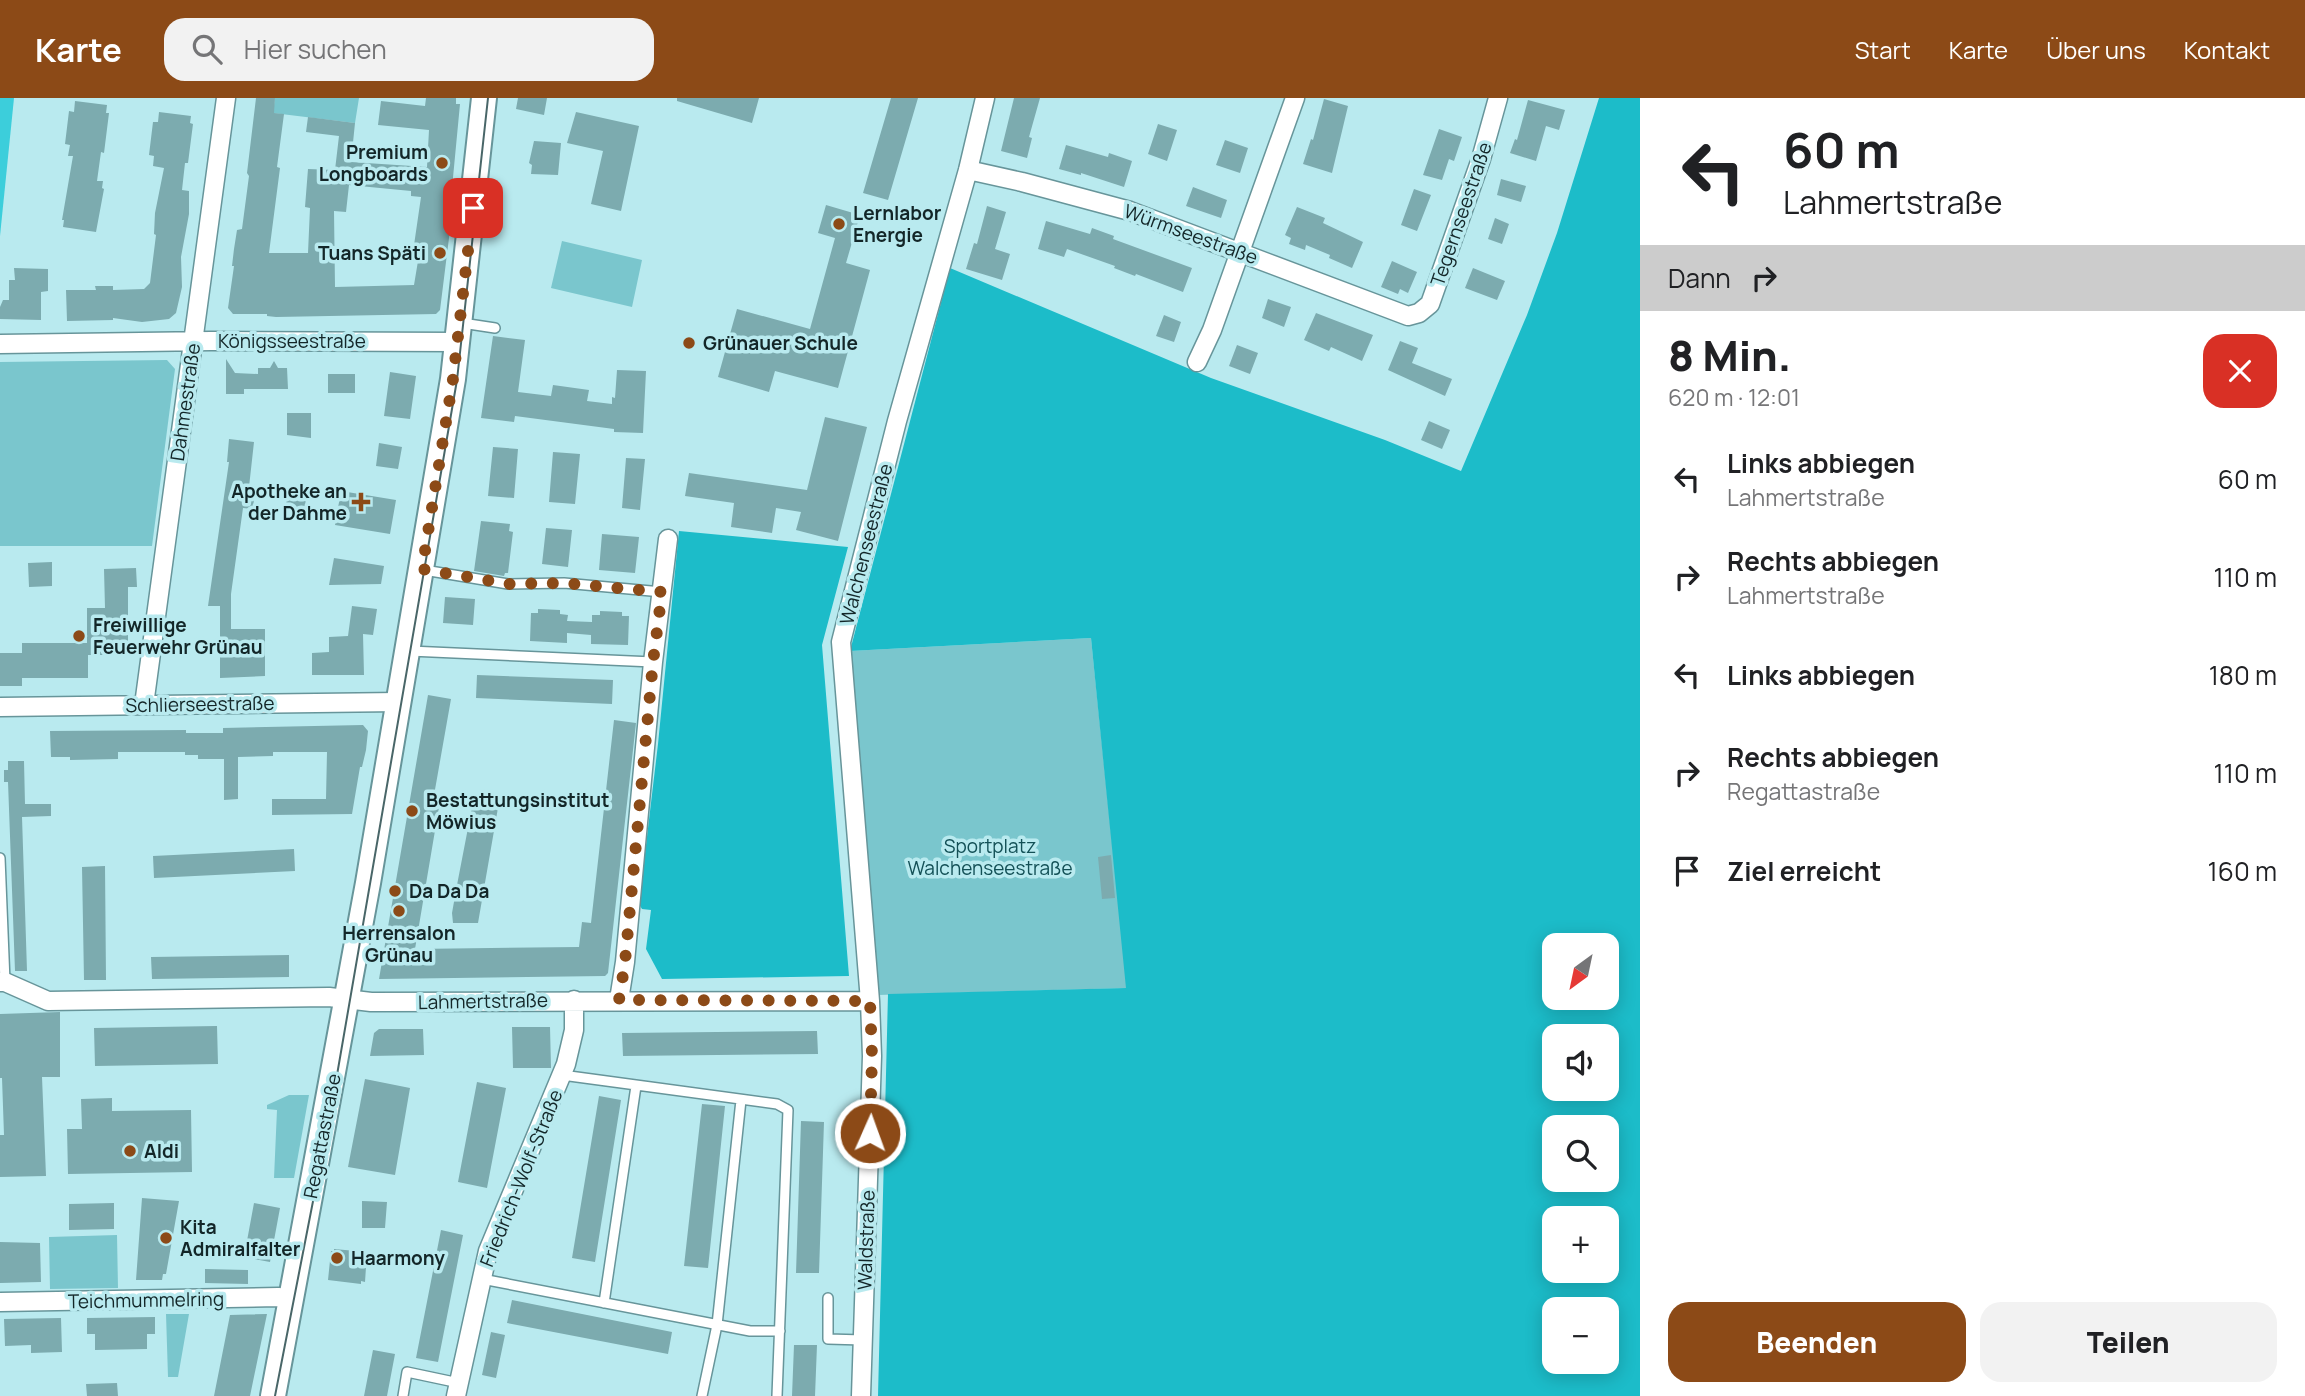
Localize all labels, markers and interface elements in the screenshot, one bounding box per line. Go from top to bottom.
search box [164,18,654,81]
text: Karte [35,27,122,72]
icon: search [188,30,226,68]
text: Hier suchen [244,31,387,67]
text: Start [1855,33,1911,66]
text: Karte [1949,33,2008,66]
text: Über uns [2046,33,2146,66]
text: Kontakt [2184,33,2270,66]
text: 60 m [1783,116,1900,183]
icon: left [1668,126,1759,217]
place label: Premium Longboards [319,139,428,187]
street label: Tegernseestraße [1424,139,1498,289]
marker: Premium Longboards [434,155,450,171]
pin [443,178,503,238]
text: Lahmertstraße [1783,180,2002,224]
icon: arrive [454,189,492,227]
street label: Würmseestraße [1120,198,1262,270]
place label: Lernlabor Energie [853,200,942,248]
marker: Lernlabor Energie [831,216,847,232]
place label: Tuans Späti [318,240,426,266]
marker: Tuans Späti [432,245,448,261]
icon: right [1745,259,1783,297]
text: Dann [1668,260,1731,296]
text: 8 Min. [1668,326,1791,384]
street label: Königsseestraße [218,328,366,354]
place label: Grünauer Schule [703,330,858,356]
button: close [2203,334,2277,408]
marker: Grünauer Schule [681,335,697,351]
street label: Dahmestraße [164,341,206,463]
text: 620 m · 12:01 [1668,381,1800,413]
text: Links abbiegen [1727,445,1915,481]
icon: left [1668,460,1706,498]
street label: Walchenseestraße [833,461,899,627]
text: 60 m [2218,461,2277,497]
place label: Apotheke an der Dahme [231,478,347,526]
text: Lahmertstraße [1727,481,1885,513]
marker: Apotheke an der Dahme [353,494,369,510]
text: Rechts abbiegen [1727,543,1939,579]
icon: right [1668,558,1706,596]
text: 110 m [2214,559,2277,595]
text: Lahmertstraße [1727,579,1885,611]
place label: Freiwillige Feuerwehr Grünau [93,612,263,660]
marker: Freiwillige Feuerwehr Grünau [71,628,87,644]
icon: left [1668,656,1706,694]
text: Links abbiegen [1727,657,1915,693]
text: 180 m [2209,657,2277,693]
street label: Schlierseestraße [125,690,275,718]
text: Rechts abbiegen [1727,739,1939,775]
icon: right [1668,754,1706,792]
text: 110 m [2214,755,2277,791]
text: Regattastraße [1727,775,1880,807]
place label: Bestattungsinstitut Möwius [426,787,609,835]
marker: Bestattungsinstitut Möwius [404,803,420,819]
park label: Sportplatz Walchenseestraße [907,833,1073,881]
icon: arrive [1668,852,1706,890]
text: Ziel erreicht [1727,853,1881,889]
text: 160 m [2208,853,2277,889]
place label: Da Da Da [409,878,489,904]
marker: Da Da Da [387,883,403,899]
marker: Herrensalon Grünau [391,903,407,919]
place label: Herrensalon Grünau [342,920,456,968]
north arrow [1542,933,1619,1010]
map controls [1542,933,1619,1374]
street label: Lahmertstraße [418,987,548,1015]
button: sound [1542,1024,1619,1101]
street label: Regattastraße [297,1071,347,1201]
street label: Friedrich-Wolf-Straße [473,1085,569,1271]
position arrow [833,1096,907,1170]
button: search [1542,1115,1619,1192]
place label: Aldi [144,1138,179,1164]
marker: Aldi [122,1143,138,1159]
street label: Waldstraße [851,1189,881,1291]
button: + [1542,1206,1619,1283]
place label: Kita Admiralfalter [180,1214,301,1262]
marker: Kita Admiralfalter [158,1230,174,1246]
place label: Haarmony [351,1245,445,1271]
marker: Haarmony [329,1250,345,1266]
street label: Teichmummelring [68,1286,224,1314]
button: − [1542,1297,1619,1374]
button: Beenden [1668,1302,1966,1382]
button: Teilen [1980,1302,2277,1382]

